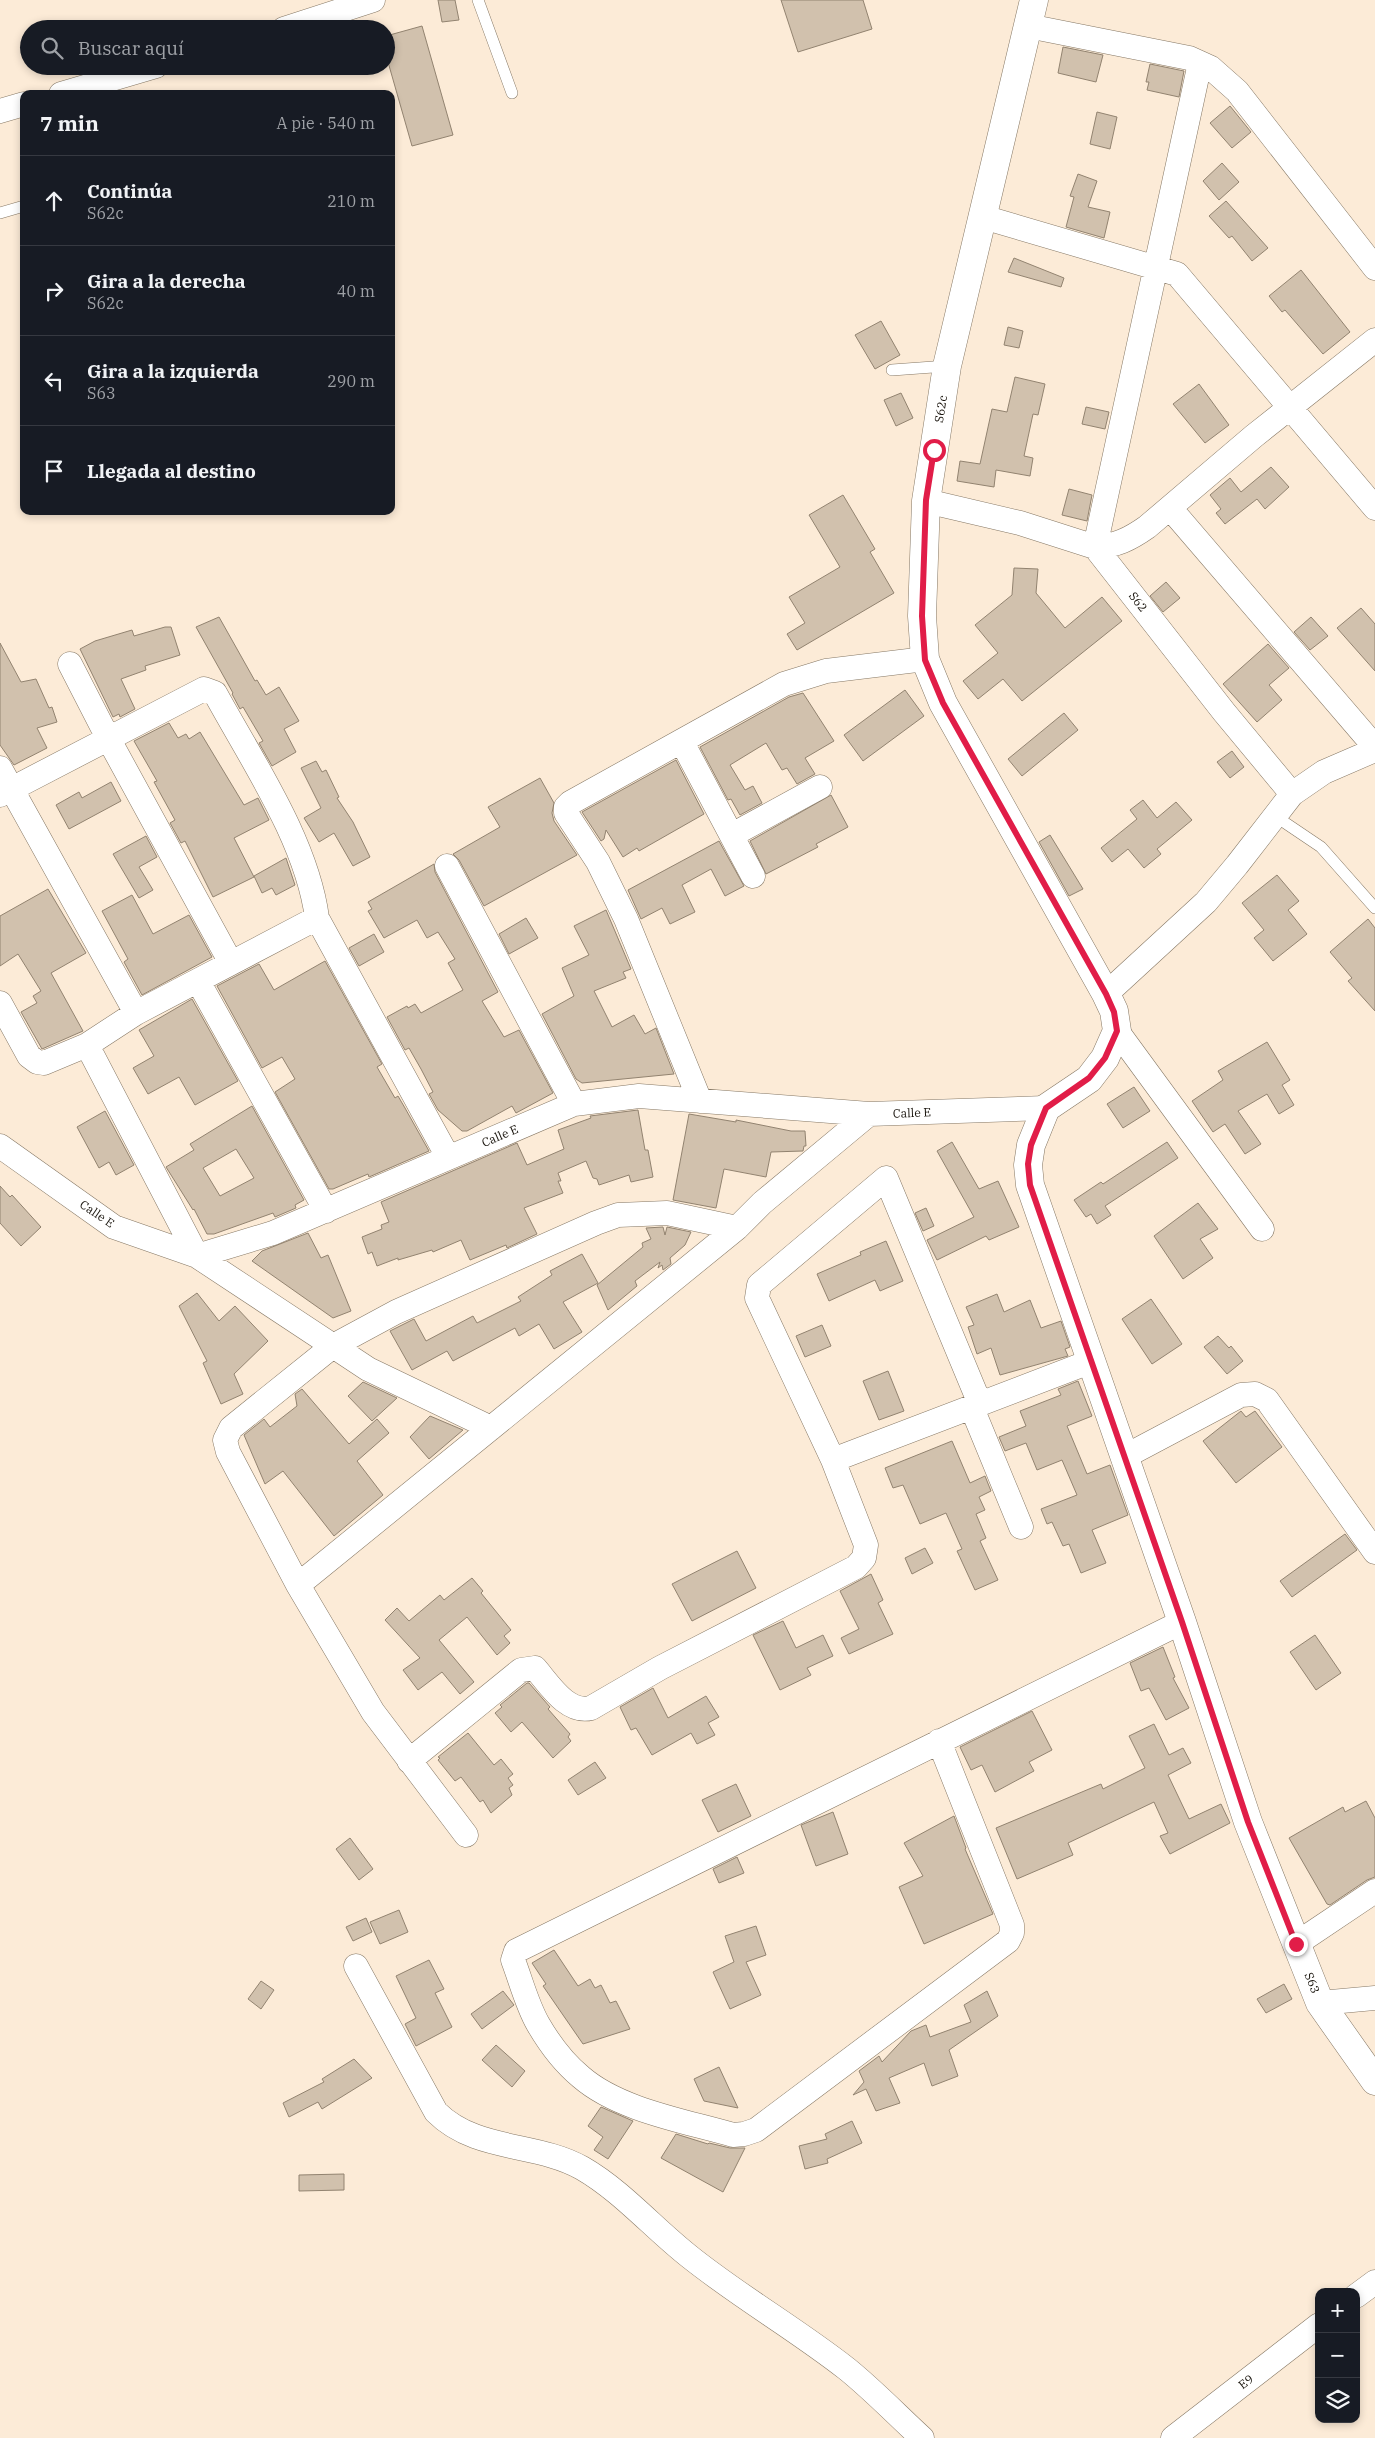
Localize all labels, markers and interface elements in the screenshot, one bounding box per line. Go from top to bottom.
search box [20,20,395,75]
icon: search [38,34,66,62]
text: Buscar aquí [78,36,184,60]
text: 7 min [40,109,99,137]
text: A pie · 540 m [277,113,375,133]
text: Continúa [87,179,172,203]
icon: ahead [40,187,68,215]
text: 210 m [327,191,375,211]
text: S62c [87,203,124,223]
text: Gira a la derecha [87,269,246,293]
icon: right [40,277,68,305]
text: 40 m [337,281,375,301]
text: S62c [87,293,124,313]
text: Gira a la izquierda [87,359,259,383]
icon: left [40,367,68,395]
text: 290 m [327,371,375,391]
text: S63 [87,383,116,403]
street label: S62c [931,394,950,424]
route start [923,439,946,462]
icon: arrive [40,457,68,485]
text: Llegada al destino [87,459,256,483]
street label: S62 [1126,589,1151,615]
street label: Calle E [893,1104,931,1121]
street label: Calle E [479,1121,520,1150]
street label: Calle E [77,1197,117,1231]
route end [1285,1933,1308,1956]
street label: S63 [1301,1970,1323,1996]
map controls [1315,2288,1360,2423]
button: + [1315,2288,1360,2333]
button: − [1315,2333,1360,2378]
street label: E9 [1235,2371,1256,2392]
button: layers [1315,2378,1360,2423]

